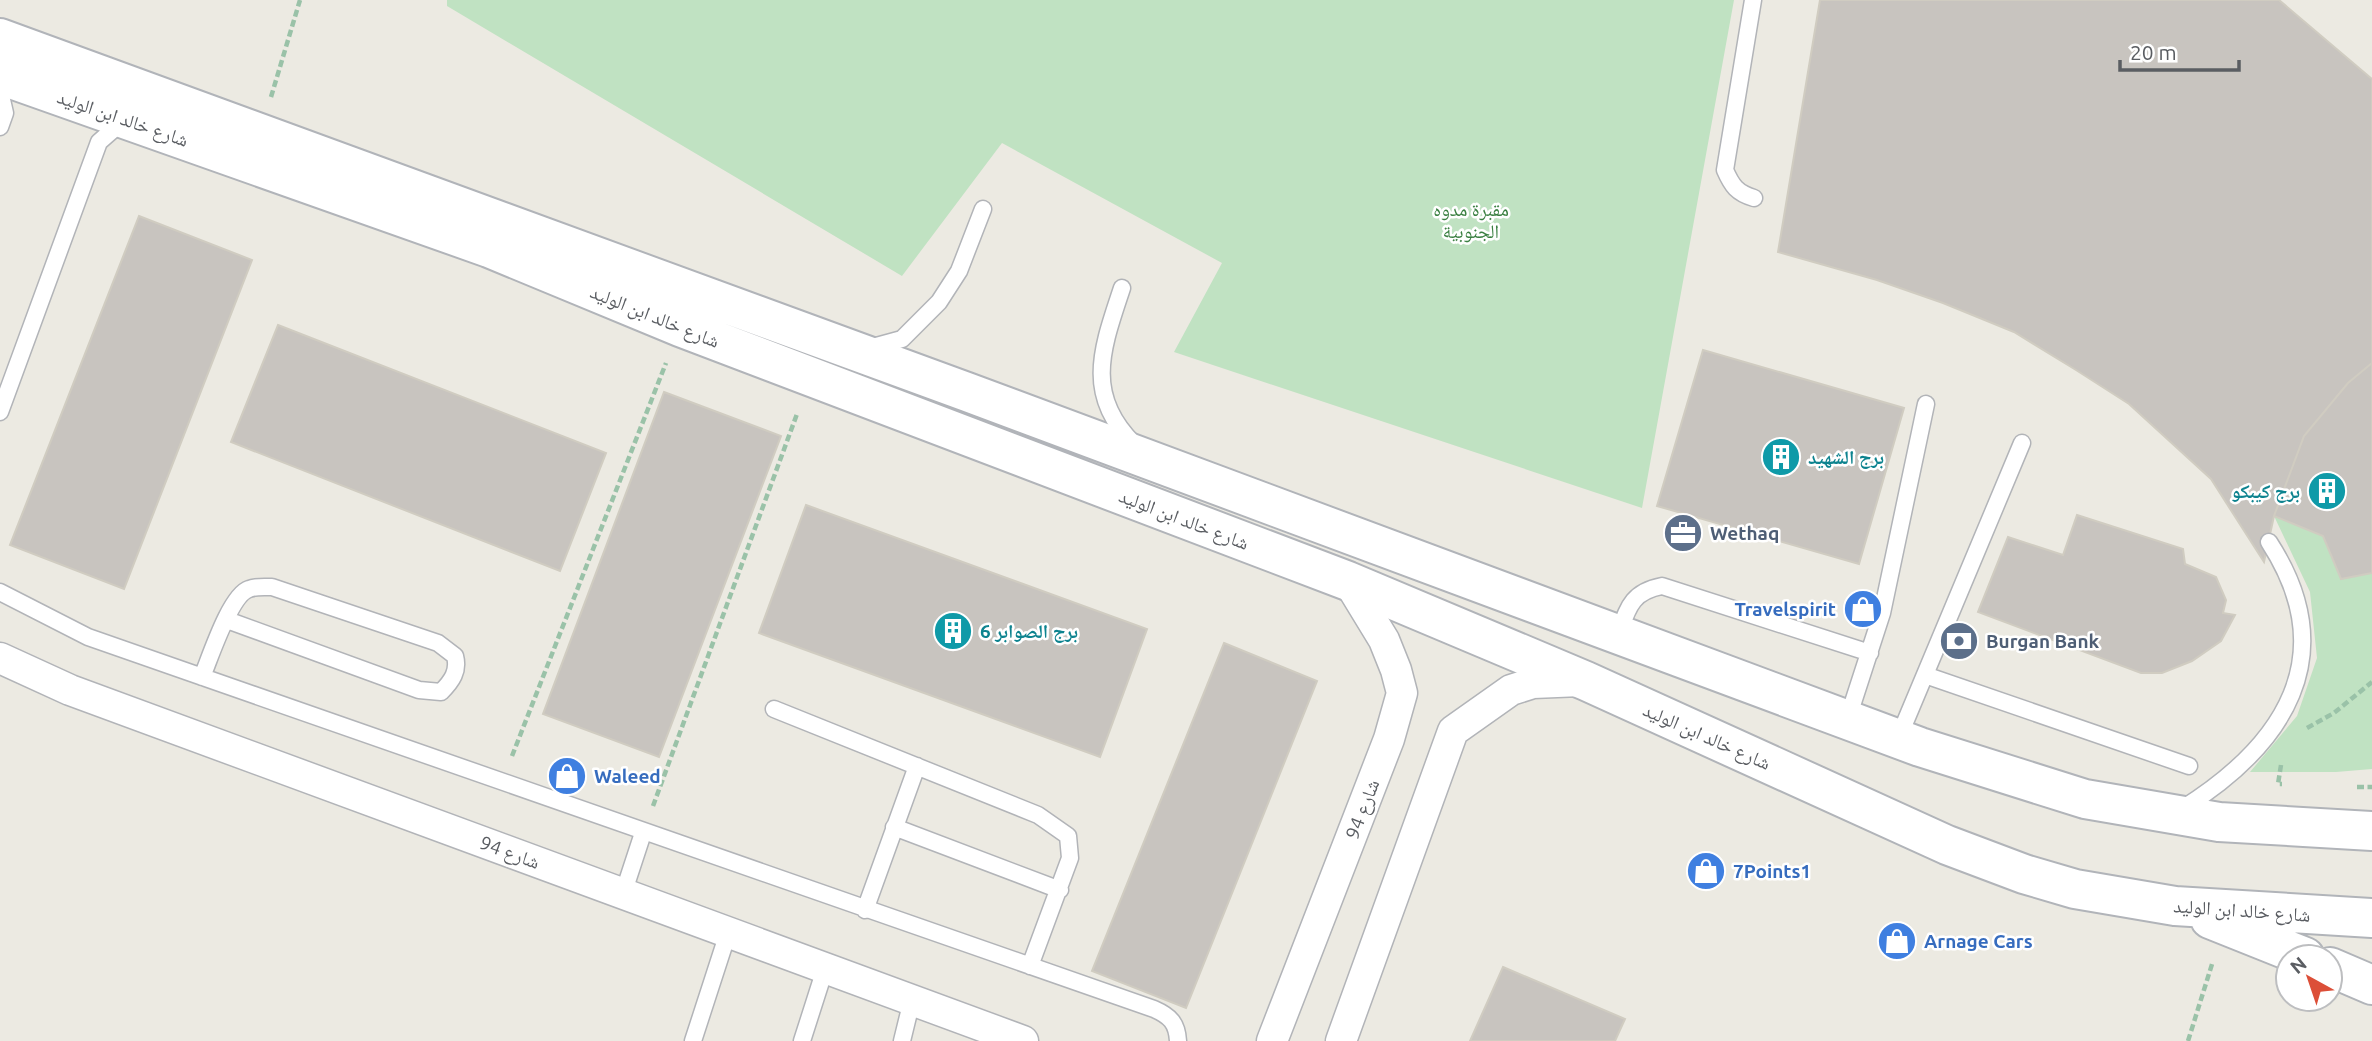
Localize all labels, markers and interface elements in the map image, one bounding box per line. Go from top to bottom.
scale bar [2120,28,2239,72]
text: 20 m [2130,40,2177,64]
street label: شارع خالد ابن الوليد [54,85,191,152]
park label: مقبرة مدوه الجنوبية [1433,198,1509,243]
street label: شارع خالد ابن الوليد [587,280,723,353]
building icon: برج الشهيد [1760,436,1802,478]
place label: برج الشهيد [1808,446,1884,469]
building icon: برج كيبكو [2306,470,2348,512]
place label: برج كيبكو [2231,480,2300,503]
street label: شارع خالد ابن الوليد [1116,484,1252,555]
office icon: Wethaq [1662,512,1704,554]
place label: Wethaq [1710,522,1779,544]
shop icon: Travelspirit [1842,588,1884,630]
place label: Travelspirit [1734,598,1836,620]
building icon: برج الصوابر 6 [932,610,974,652]
place label: برج الصوابر 6 [980,620,1078,643]
bank icon: Burgan Bank [1938,620,1980,662]
place label: Burgan Bank [1986,630,2100,652]
street label: شارع خالد ابن الوليد [1639,698,1774,775]
shop icon: Waleed [546,755,588,797]
place label: Waleed [594,765,661,787]
street label: شارع 94 [1341,776,1384,842]
street label: شارع 94 [477,831,543,874]
shop icon: 7Points1 [1685,850,1727,892]
place label: 7Points1 [1733,860,1811,882]
street label: شارع خالد ابن الوليد [2173,894,2311,927]
shop icon: Arnage Cars [1876,920,1918,962]
place label: Arnage Cars [1924,930,2033,952]
north arrow [2274,943,2344,1013]
text: N [2286,952,2311,978]

